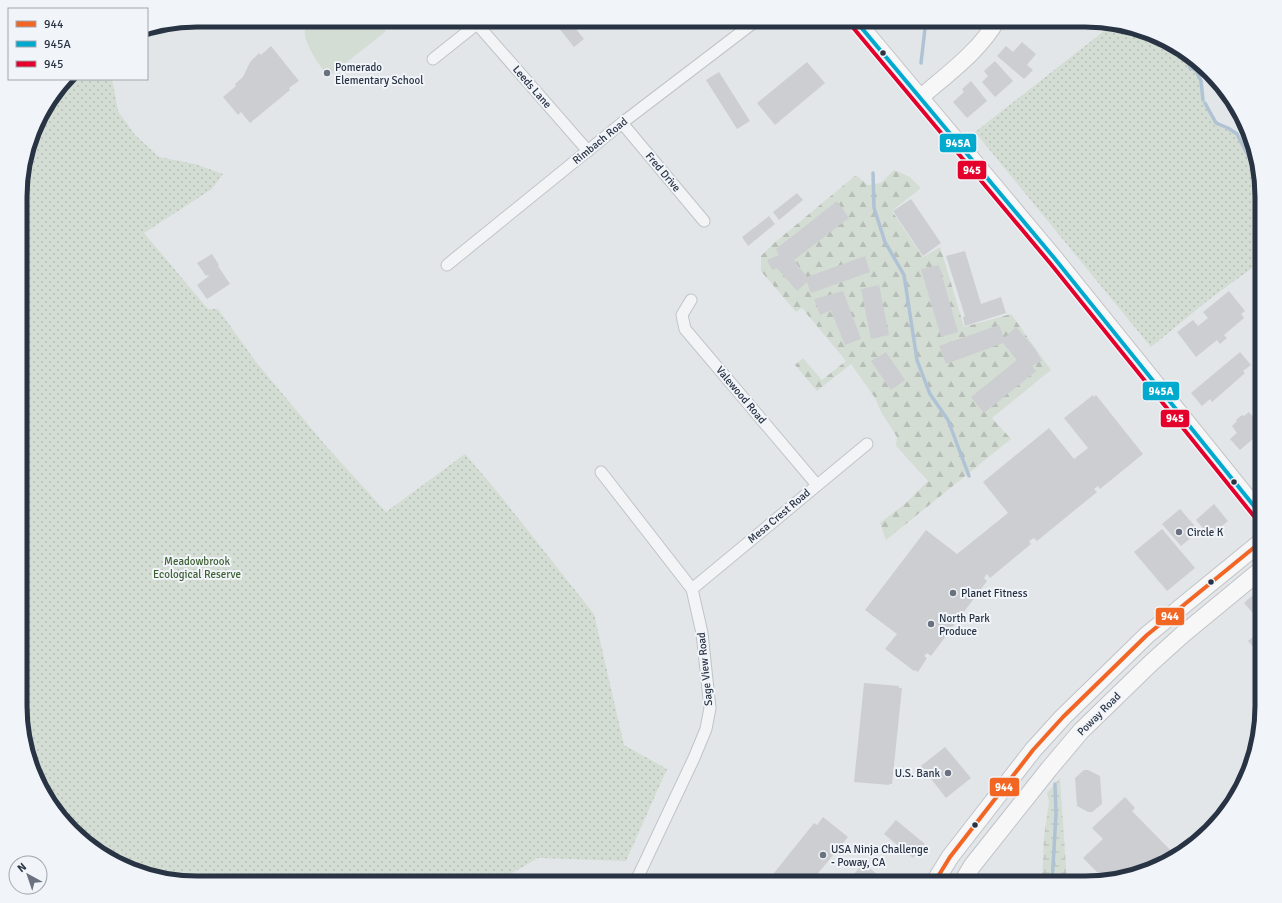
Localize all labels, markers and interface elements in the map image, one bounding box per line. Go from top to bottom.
legend [8,8,148,80]
text: 944 [44,17,64,32]
text: 945A [44,37,71,52]
unlabelled marker [878,48,888,58]
text: 945 [44,57,63,72]
place label: Pomerado Elementary School [335,61,423,87]
street label: Leeds Lane [510,63,554,111]
marker: Pomerado Elementary School [322,68,332,78]
street label: Rimbach Road [570,115,630,167]
line badge: 945A [939,133,977,153]
text: 945A [946,137,970,150]
street label: Fred Drive [643,150,683,194]
line badge: 945 [957,160,987,180]
text: 945 [963,164,981,177]
street label: Valewood Road [713,364,769,426]
line badge: 945A [1142,381,1180,401]
text: 945A [1149,385,1173,398]
line badge: 945 [1160,409,1190,428]
text: 945 [1166,412,1184,425]
unlabelled marker [1229,477,1239,487]
street label: Mesa Crest Road [745,486,813,546]
place label: Circle K [1187,526,1224,539]
marker: Circle K [1174,527,1184,537]
park label: Meadowbrook Ecological Reserve [153,555,241,581]
unlabelled marker [1206,577,1216,587]
place label: Planet Fitness [961,587,1028,600]
marker: Planet Fitness [948,588,958,598]
line badge: 944 [1155,607,1185,626]
text: 944 [1161,610,1179,623]
place label: North Park Produce [939,612,990,638]
marker: North Park Produce [926,619,936,629]
street label: Sage View Road [695,631,715,706]
street label: Poway Road [1075,690,1123,738]
place label: U.S. Bank [895,767,940,780]
marker: U.S. Bank [943,768,953,778]
line badge: 944 [989,777,1020,797]
text: 944 [995,781,1013,794]
unlabelled marker [970,820,980,830]
place label: USA Ninja Challenge - Poway, CA [831,843,928,869]
marker: USA Ninja Challenge - Poway, CA [818,850,828,860]
north arrow [8,855,48,895]
text: N [15,860,29,875]

